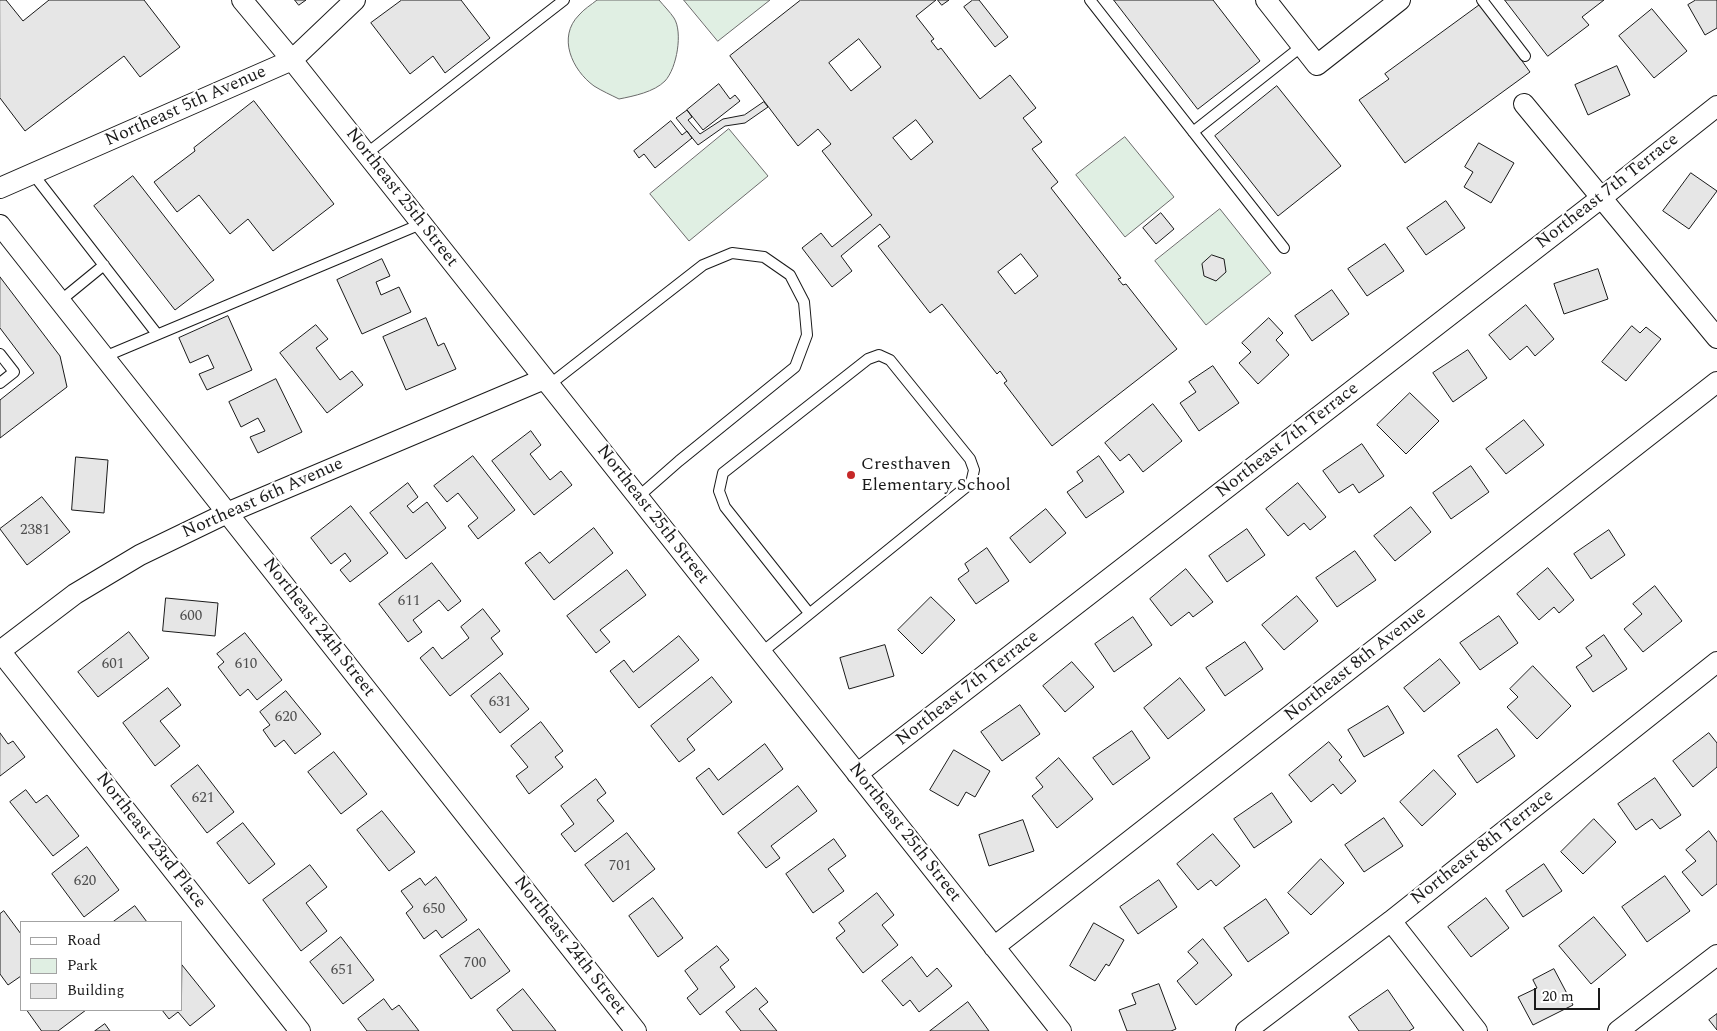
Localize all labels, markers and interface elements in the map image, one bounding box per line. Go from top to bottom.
street label: Northeast 5th Avenue [102,62,270,152]
street label: Northeast 25th Street [340,124,462,272]
street label: Northeast 7th Terrace [1532,130,1684,254]
street label: Northeast 7th Terrace [1212,379,1364,503]
street label: Northeast 25th Street [591,441,713,589]
street label: Northeast 6th Avenue [179,454,347,544]
place label: Cresthaven Elementary School [861,454,1011,496]
marker: Cresthaven Elementary School [845,469,857,481]
house number: 2381 [20,522,50,540]
street label: Northeast 24th Street [257,554,379,702]
house number: 611 [398,593,420,611]
street label: Northeast 8th Avenue [1281,603,1431,727]
house number: 600 [180,608,202,626]
street label: Northeast 7th Terrace [892,627,1044,751]
house number: 601 [102,656,124,674]
house number: 610 [235,656,257,674]
house number: 631 [489,694,511,712]
house number: 620 [275,709,297,727]
street label: Northeast 25th Street [843,759,965,907]
street label: Northeast 23rd Place [90,769,210,913]
street label: Northeast 8th Terrace [1407,786,1559,910]
house number: 621 [192,790,214,808]
house number: 701 [609,858,631,876]
street label: Northeast 24th Street [508,872,630,1020]
house number: 620 [74,873,96,891]
house number: 650 [423,901,445,919]
legend [20,921,182,1011]
text: Road [67,929,101,952]
text: Park [67,954,98,977]
house number: 700 [464,955,486,973]
house number: 651 [331,962,353,980]
scale bar [1537,978,1603,1010]
text: Building [67,979,124,1002]
text: 20 m [1542,985,1574,1008]

